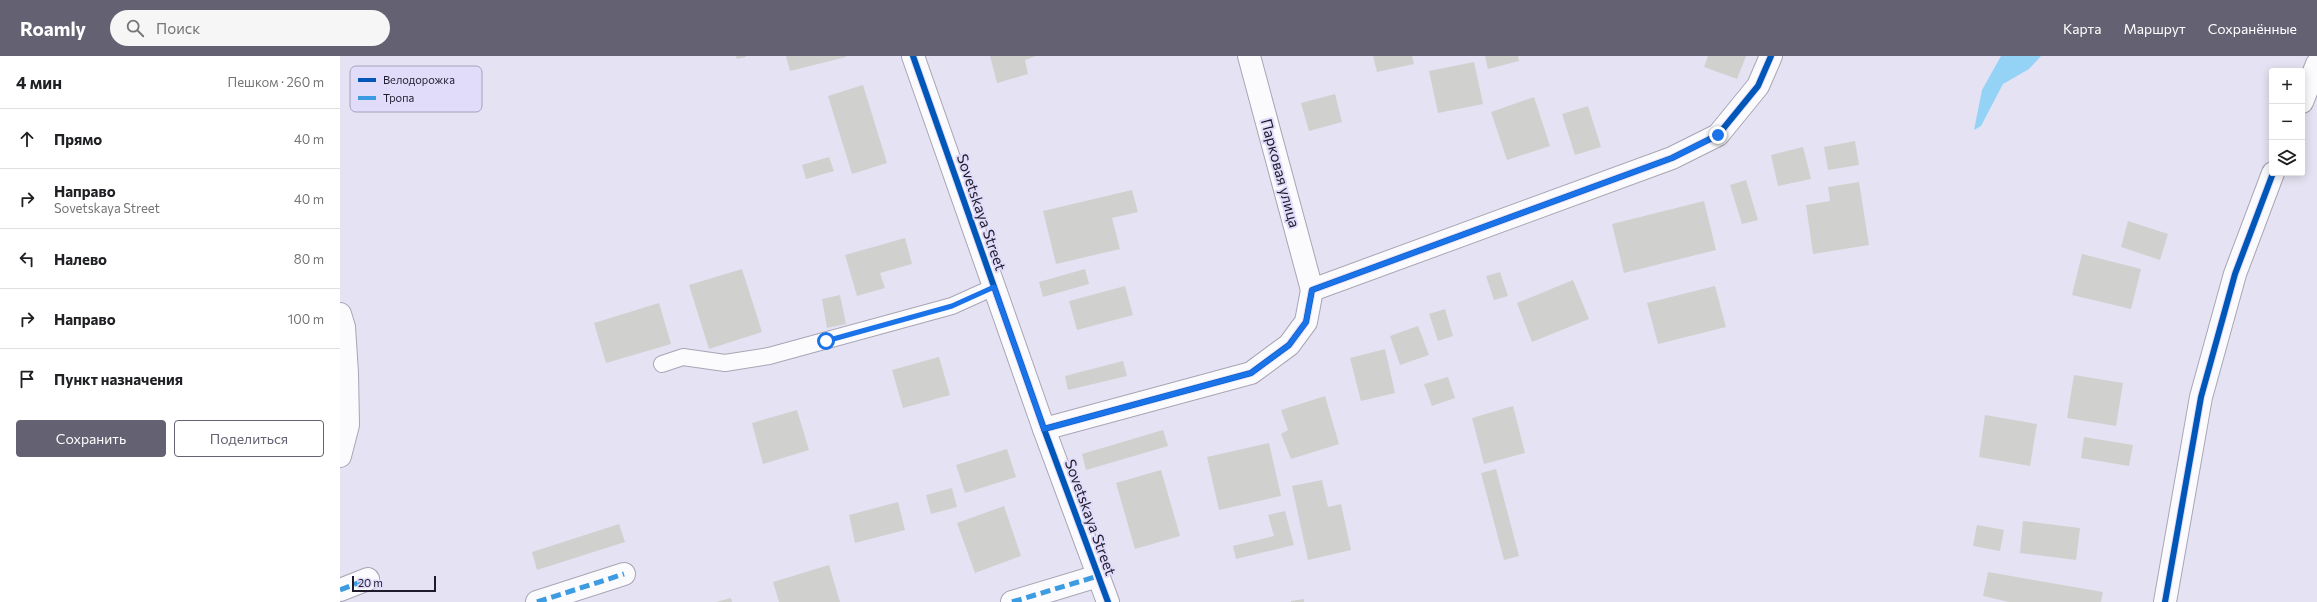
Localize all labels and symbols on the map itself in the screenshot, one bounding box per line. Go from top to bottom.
legend [350,66,482,112]
text: Велодорожка [383,73,455,86]
text: Тропа [383,91,414,104]
street label: Парковая улица [1258,117,1304,229]
route end [1709,126,1727,144]
street label: Sovetskaya Street [954,151,1010,273]
route start [817,332,835,350]
street label: Sovetskaya Street [1062,456,1120,578]
scale bar [352,574,436,593]

